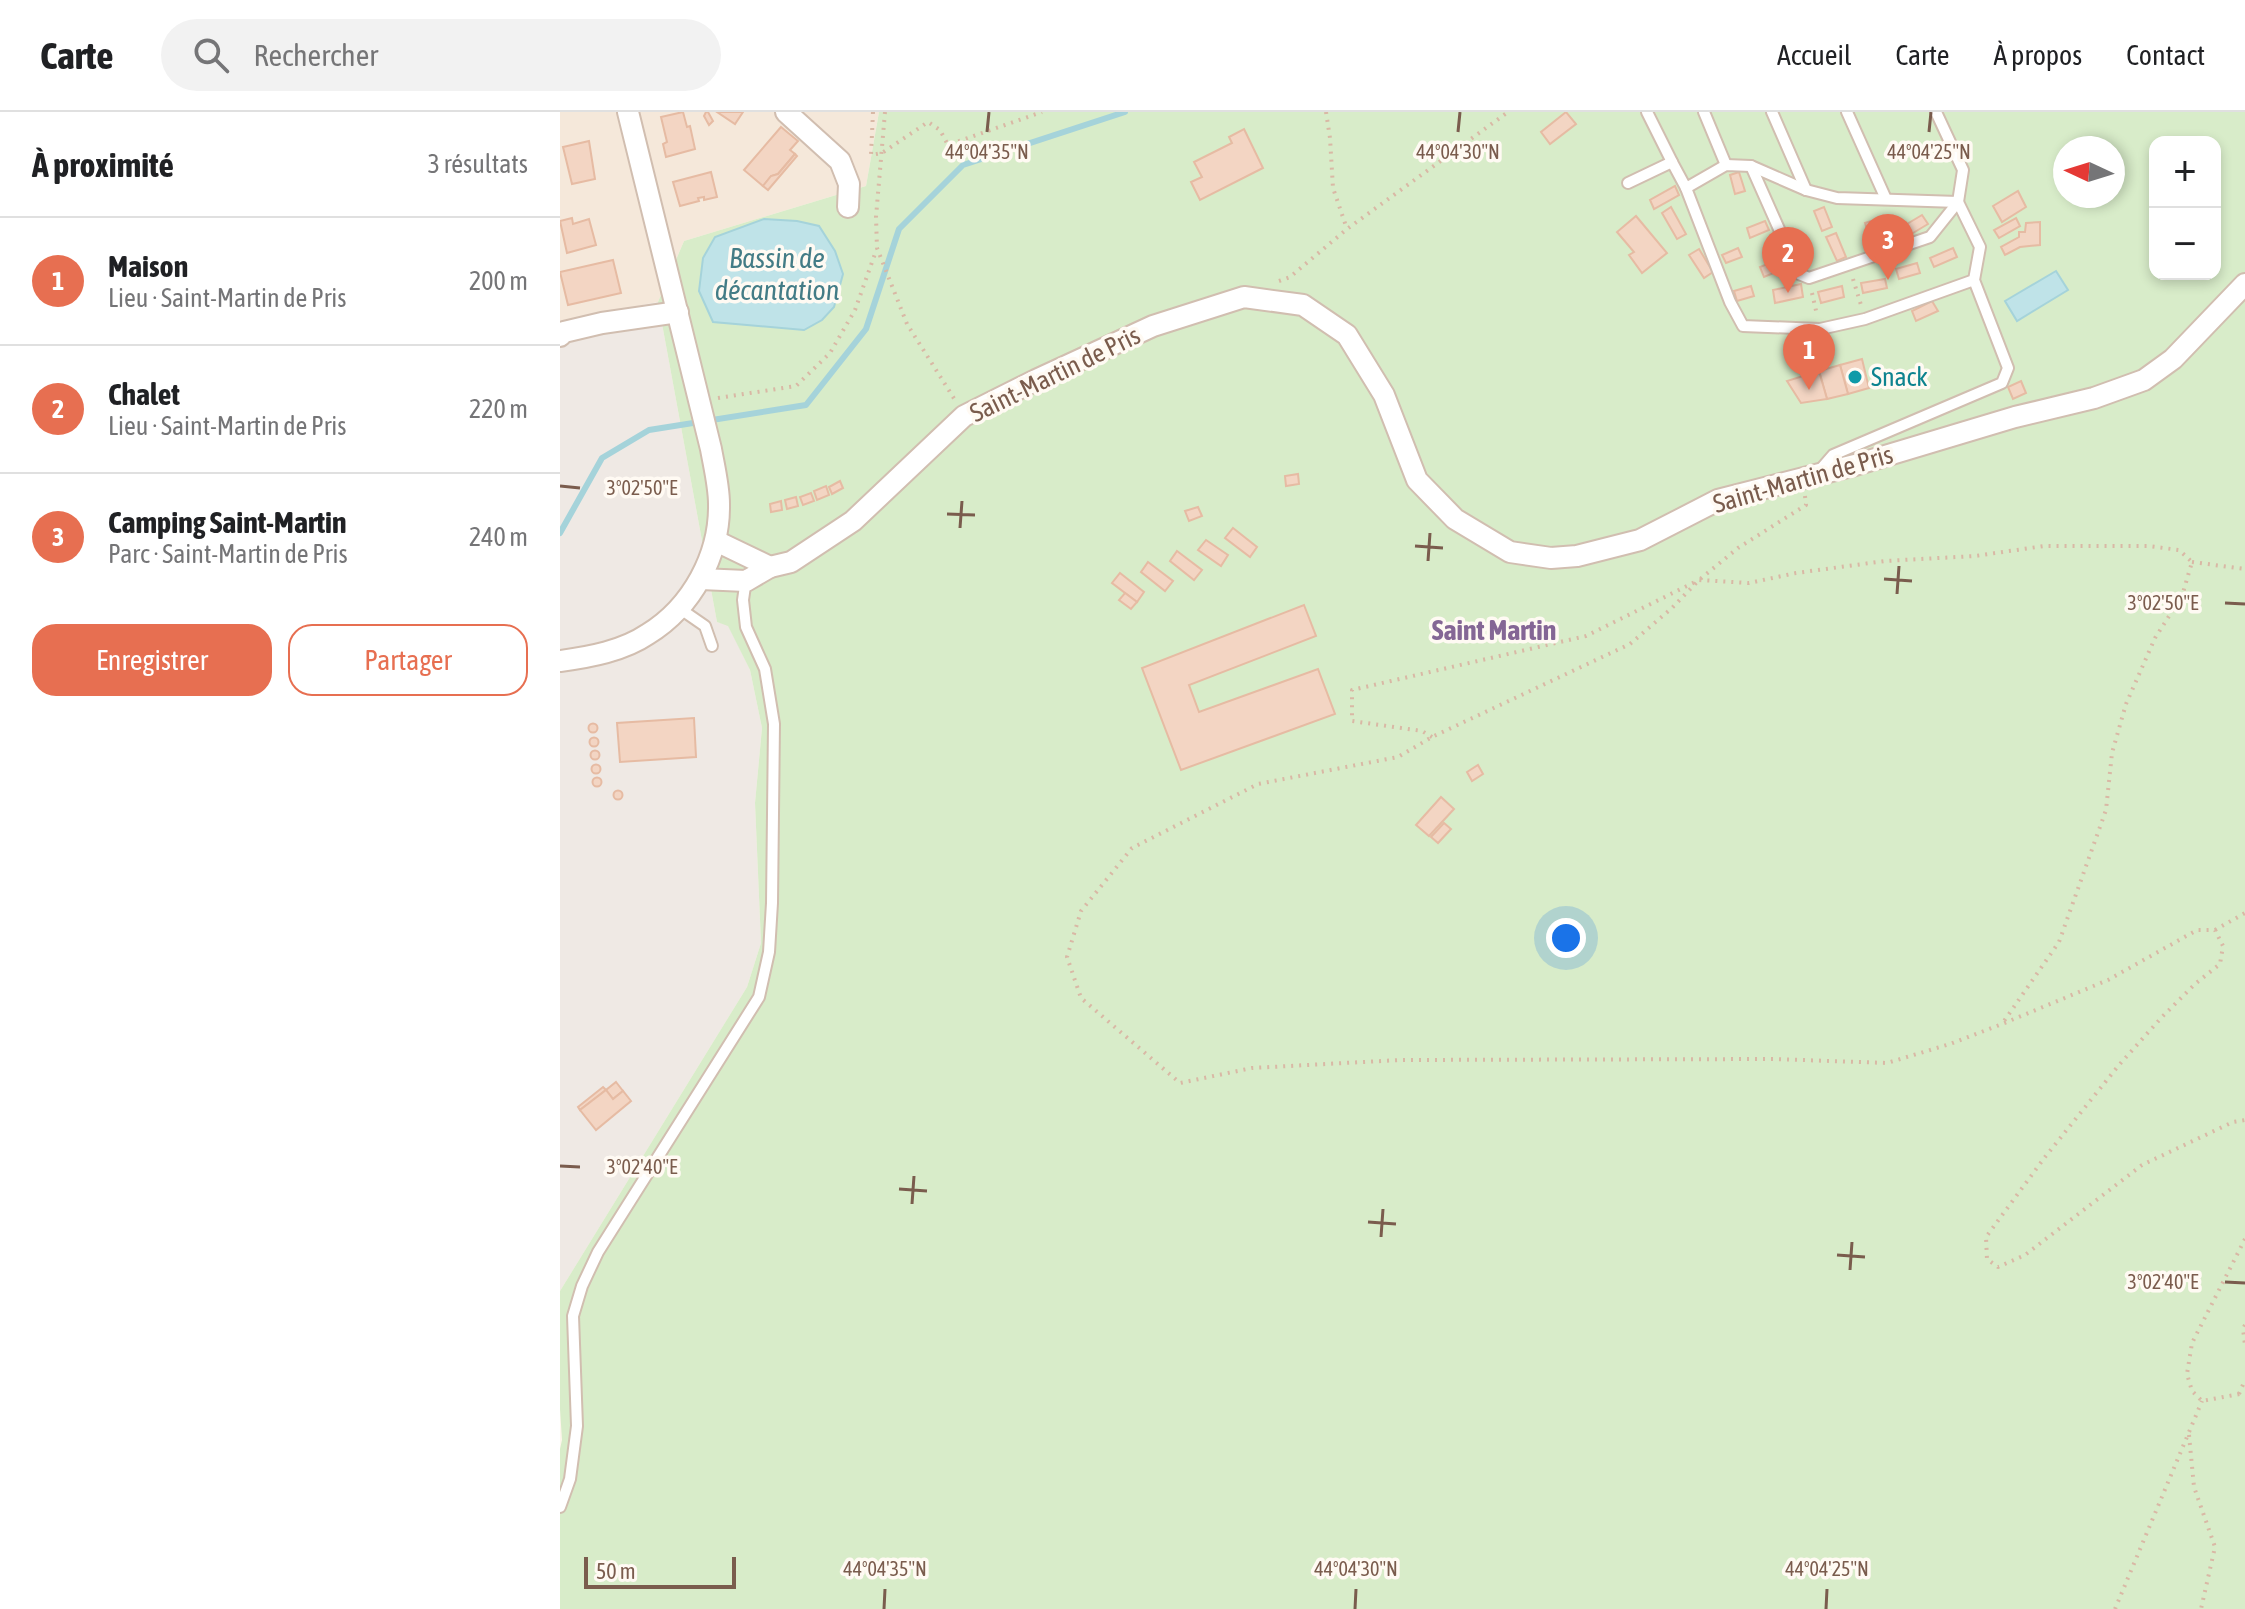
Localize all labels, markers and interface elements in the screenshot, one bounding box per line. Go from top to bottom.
search box [161,19,721,91]
icon: search [189,33,233,77]
text: Carte [40,34,113,77]
text: Rechercher [253,38,378,72]
text: Accueil [1777,39,1851,71]
text: Carte [1895,39,1950,71]
text: À propos [1994,39,2082,71]
text: Contact [2126,39,2205,71]
north arrow [2053,136,2125,208]
map controls [2149,136,2221,280]
button: + [2149,136,2221,208]
text: 44°04'35"N [945,140,1029,163]
text: 44°04'30"N [1416,140,1500,163]
text: 44°04'25"N [1887,140,1971,163]
text: À proximité [32,145,174,184]
text: 3 résultats [428,149,528,179]
button: − [2149,208,2221,280]
pin: 3 [1862,214,1914,280]
pin: 2 [1762,227,1814,293]
water label: Bassin de décantation [715,242,840,306]
text: Maison [108,249,188,283]
text: 1 [52,266,64,296]
text: 200 m [469,266,528,296]
text: Lieu · Saint-Martin de Pris [108,283,347,313]
street label: Saint-Martin de Pris [965,320,1145,428]
pin: 1 [1783,324,1835,390]
place label: Snack [1871,362,1928,392]
marker: Snack [1846,368,1864,386]
text: Chalet [108,377,180,411]
text: 2 [52,394,64,424]
text: 220 m [469,394,528,424]
text: Lieu · Saint-Martin de Pris [108,411,347,441]
street label: Saint-Martin de Pris [1710,439,1896,519]
text: 3°02'50"E [607,476,678,499]
text: Camping Saint-Martin [108,505,347,539]
text: 3 [52,522,64,552]
text: 240 m [469,522,528,552]
text: Parc · Saint-Martin de Pris [108,539,348,569]
text: 3°02'50"E [2128,591,2199,614]
district label: Saint Martin [1432,614,1556,646]
button: Enregistrer [32,624,272,696]
button: Partager [288,624,528,696]
your location [1546,918,1586,958]
text: 3°02'40"E [607,1155,678,1178]
text: 3°02'40"E [2128,1270,2199,1293]
scale bar [584,1553,736,1589]
text: 44°04'35"N [843,1557,927,1580]
text: 44°04'30"N [1314,1557,1398,1580]
text: 44°04'25"N [1785,1557,1869,1580]
text: 50 m [596,1558,636,1584]

